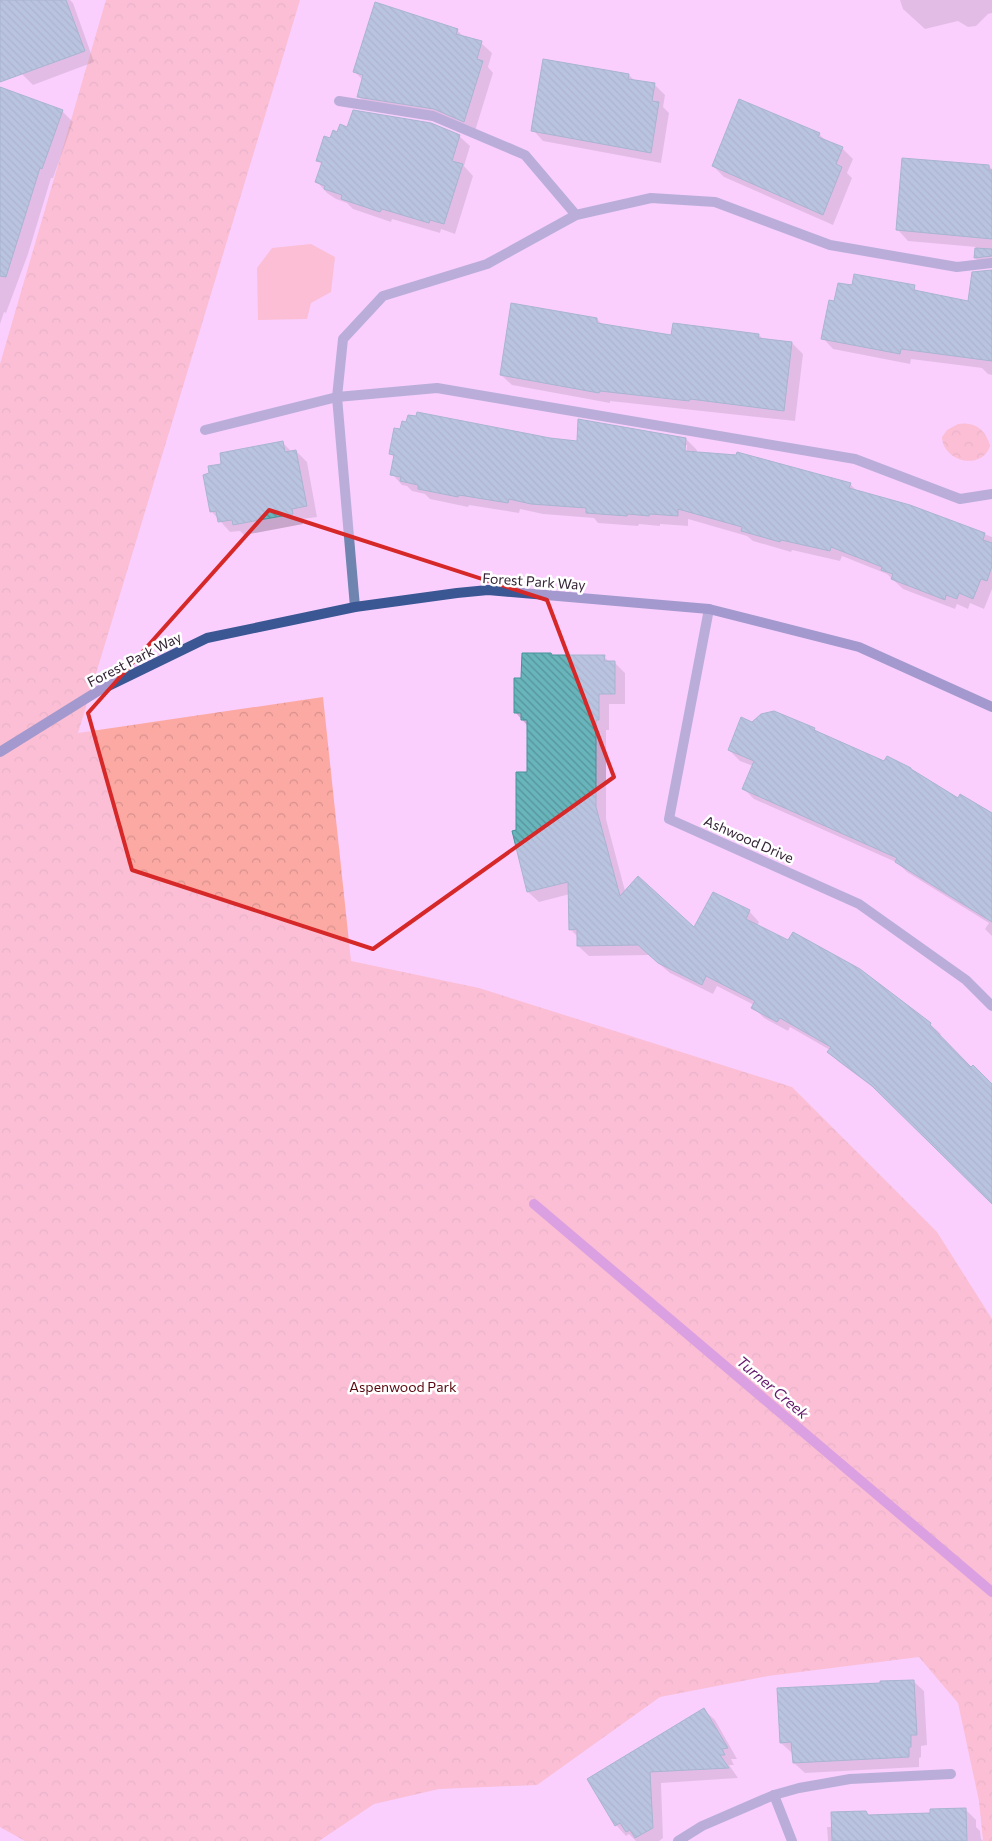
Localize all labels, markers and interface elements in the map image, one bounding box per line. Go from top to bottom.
street label: Forest Park Way [482,569,586,593]
street label: Forest Park Way [84,628,184,690]
street label: Ashwood Drive [702,812,796,866]
water label: Turner Creek [733,1352,813,1423]
park label: Aspenwood Park [349,1378,457,1395]

